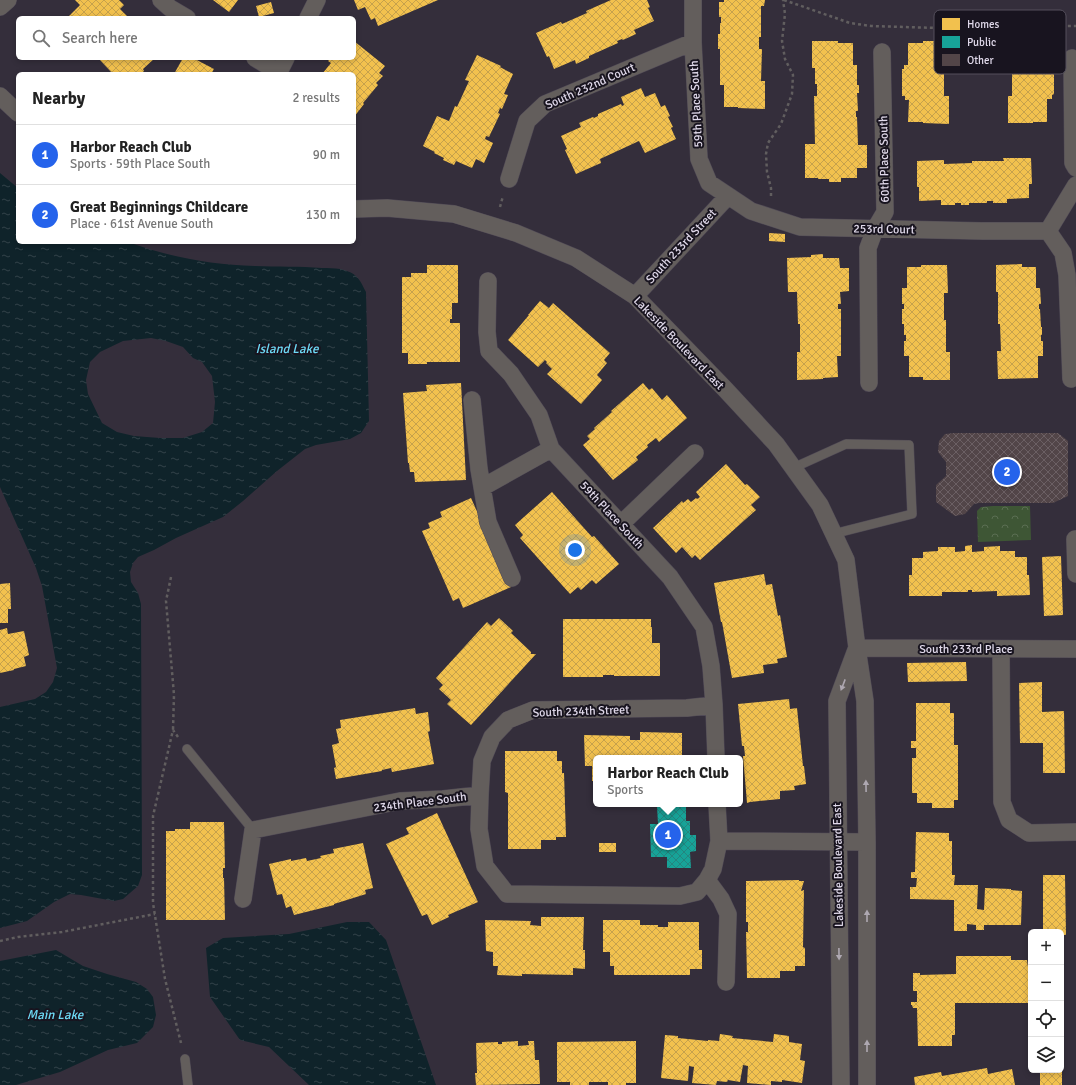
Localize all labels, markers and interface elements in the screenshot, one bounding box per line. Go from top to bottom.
legend [934,10,1066,74]
search box [16,16,356,60]
text: Homes [967,18,999,31]
icon: search [30,27,52,49]
text: Search here [62,29,138,47]
text: Public [967,36,996,49]
text: Other [967,54,994,67]
street label: South 232nd Court [543,60,637,113]
street label: 59th Place South [687,60,706,148]
text: Nearby [32,88,85,109]
text: 2 results [292,90,340,106]
street label: 60th Place South [876,115,893,203]
text: Harbor Reach Club [70,138,192,156]
text: 1 [41,147,49,163]
text: 90 m [313,147,340,163]
text: Sports · 59th Place South [70,156,210,172]
text: Great Beginnings Childcare [70,198,248,216]
street label: South 233rd Street [643,206,720,287]
text: 2 [41,207,49,223]
text: 130 m [306,207,340,223]
text: Place · 61st Avenue South [70,216,213,232]
street label: 253rd Court [853,221,915,238]
street label: Lakeside Boulevard East [630,294,727,393]
water label: Island Lake [256,341,320,357]
pin: 2 [994,457,1020,487]
street label: 59th Place South [576,478,647,552]
your location [565,540,585,560]
street label: South 233rd Place [919,642,1013,657]
one-way arrow [839,679,845,691]
street label: South 234th Street [532,702,630,721]
popup [593,755,743,807]
text: Harbor Reach Club [607,764,729,782]
one-way arrow [863,779,869,792]
text: Sports [607,782,643,798]
street label: 234th Place South [373,789,467,816]
street label: Lakeside Boulevard East [830,803,847,927]
pin: 1 [655,820,681,850]
one-way arrow [864,909,870,922]
map controls [1028,929,1064,1073]
button: + [1028,929,1064,965]
one-way arrow [836,948,842,961]
button: − [1028,965,1064,1001]
button: locate [1028,1001,1064,1037]
water label: Main Lake [27,1007,85,1023]
button: layers [1028,1037,1064,1073]
one-way arrow [864,1039,870,1052]

